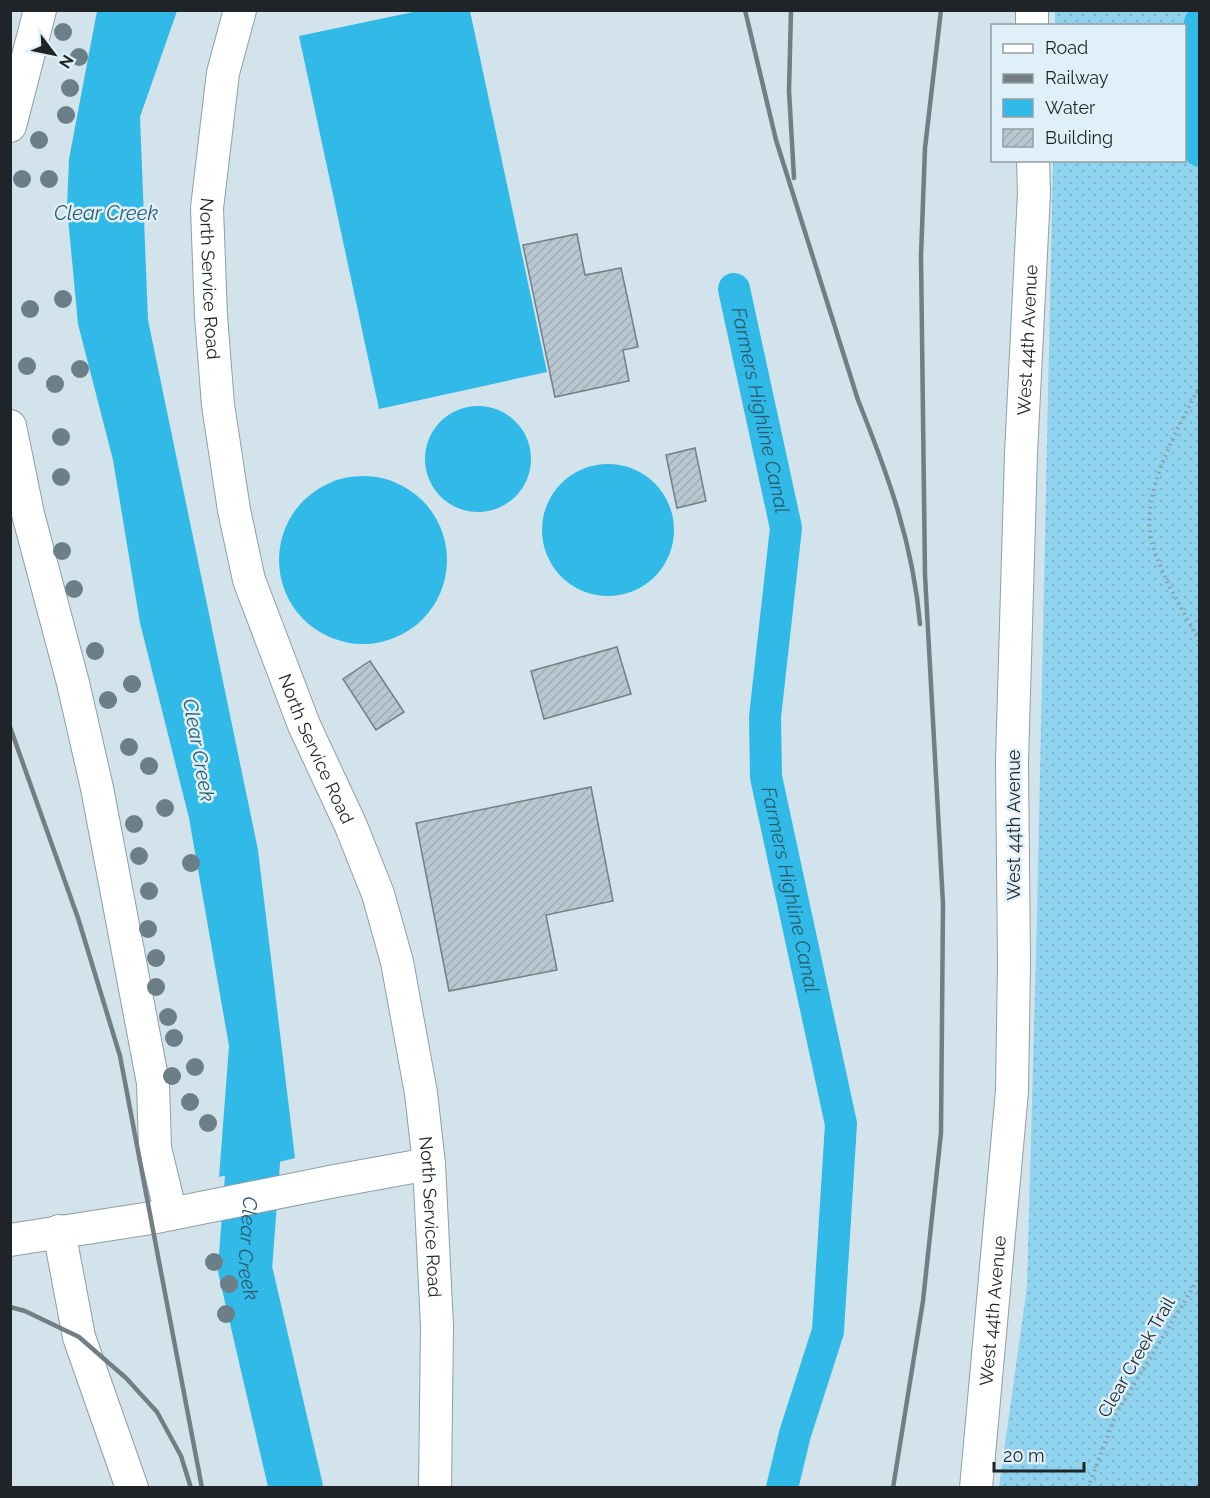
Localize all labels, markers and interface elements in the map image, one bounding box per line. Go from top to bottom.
north arrow [24,24,84,84]
legend [991,24,1186,162]
text: Road [1045,37,1088,58]
text: N [55,51,78,72]
text: Railway [1045,67,1109,88]
text: Water [1045,97,1096,118]
text: Building [1045,127,1113,148]
street label: North Service Road [196,197,225,360]
water label: Clear Creek [54,201,158,225]
street label: West 44th Avenue [1012,264,1041,416]
water label: Farmers Highline Canal [726,305,794,516]
street label: North Service Road [275,671,359,827]
water label: Clear Creek [178,697,220,804]
street label: West 44th Avenue [1003,749,1024,900]
water label: Farmers Highline Canal [756,784,824,995]
street label: North Service Road [415,1135,446,1298]
water label: Clear Creek [233,1196,264,1303]
street label: West 44th Avenue [975,1234,1009,1387]
street label: Clear Creek Trail [1093,1293,1179,1421]
scale bar [994,1435,1084,1473]
text: 20 m [1003,1445,1045,1466]

